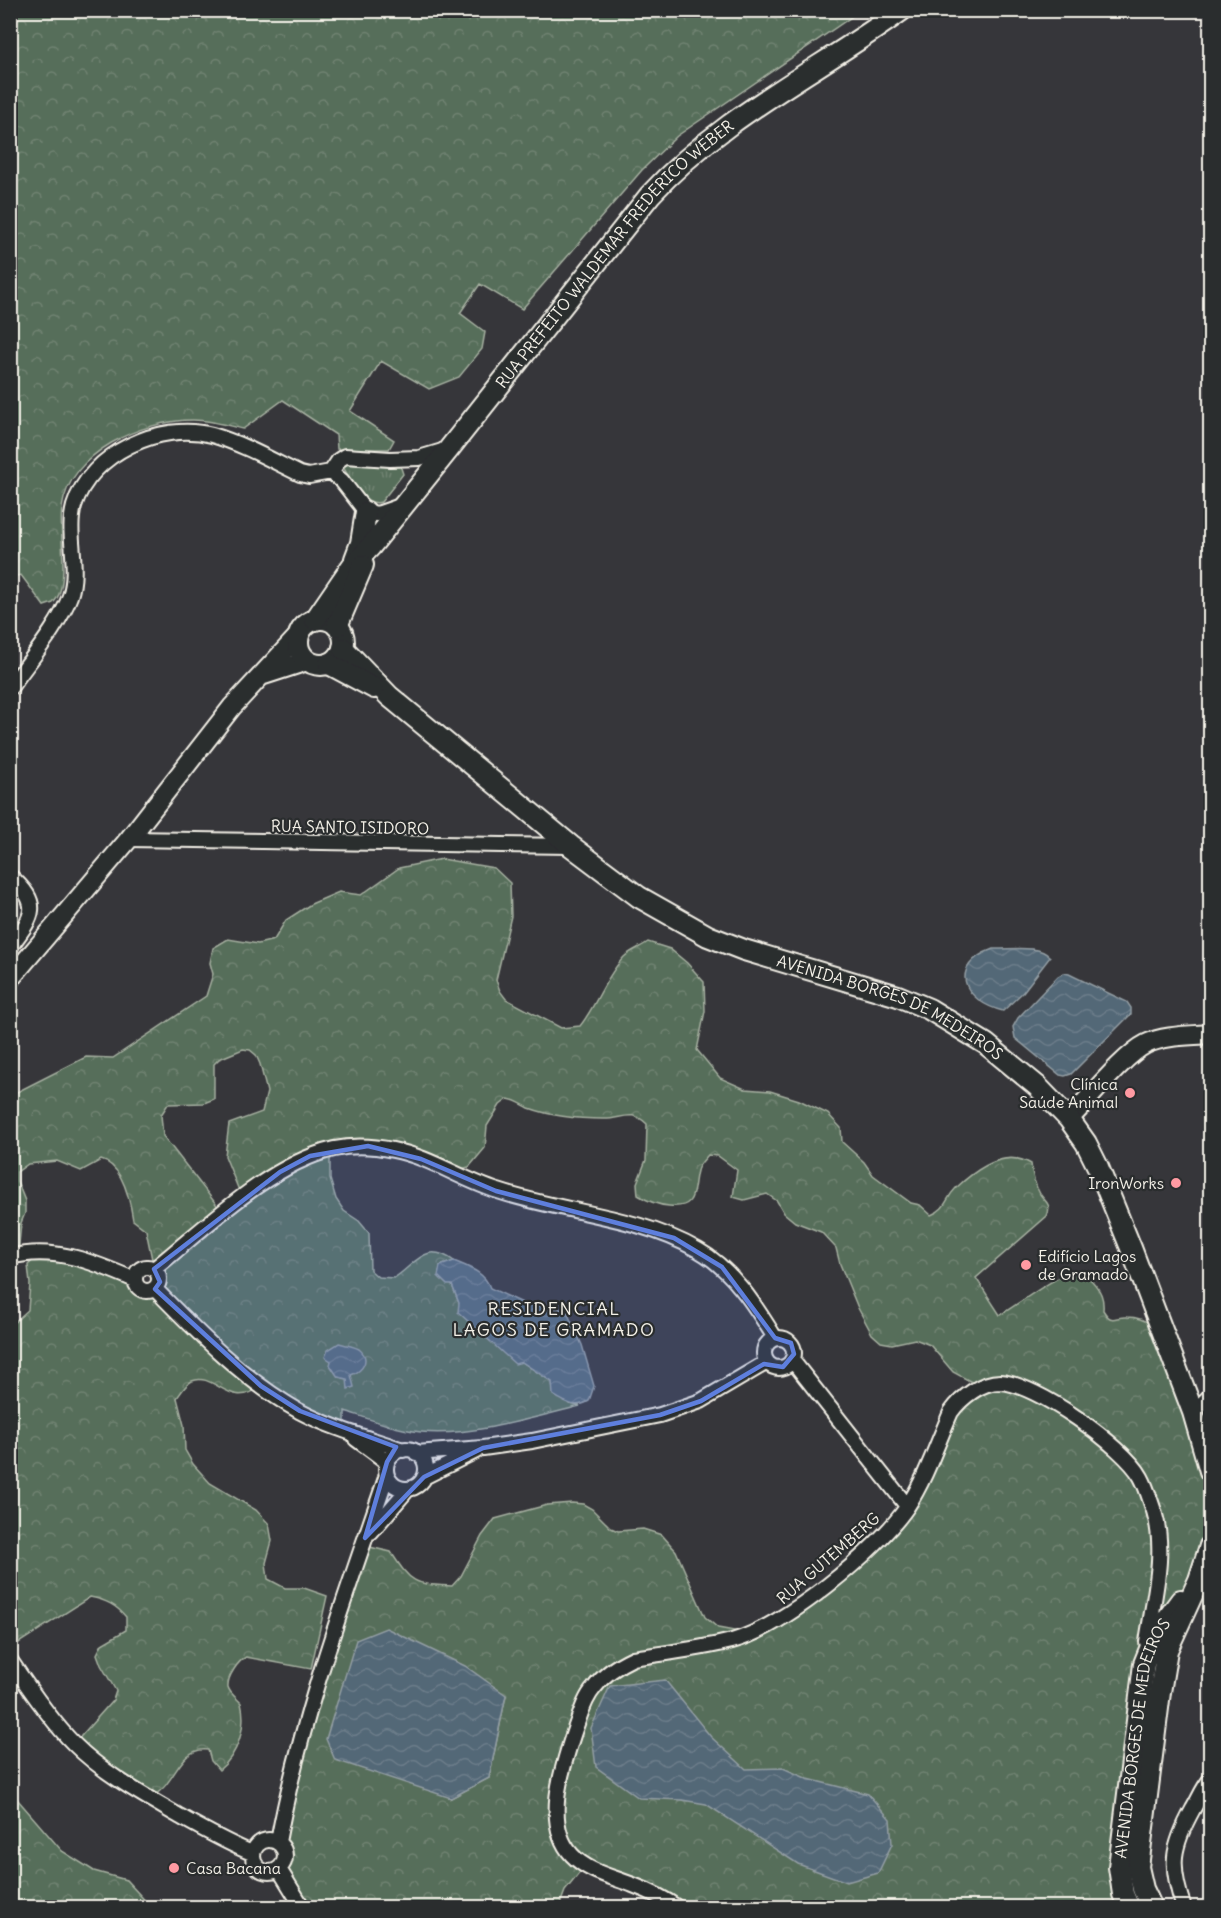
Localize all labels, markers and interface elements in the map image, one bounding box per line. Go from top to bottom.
street label: RUA PREFEITO WALDEMAR FREDERICO WEBER [491,115,737,392]
street label: RUA SANTO ISIDORO [271,816,429,838]
street label: AVENIDA BORGES DE MEDEIROS [775,950,1007,1064]
place label: Clínica Saúde Animal [1019,1074,1118,1112]
marker: Clínica Saúde Animal [1123,1086,1137,1100]
place label: IronWorks [1088,1173,1164,1193]
marker: IronWorks [1169,1176,1183,1190]
place label: Edifício Lagos de Gramado [1038,1246,1136,1284]
marker: Edifício Lagos de Gramado [1019,1258,1033,1272]
district label: RESIDENCIAL LAGOS DE GRAMADO [452,1297,656,1341]
street label: RUA GUTEMBERG [772,1508,884,1608]
street label: AVENIDA BORGES DE MEDEIROS [1110,1614,1174,1860]
place label: Casa Bacana [186,1858,281,1878]
marker: Casa Bacana [167,1861,181,1875]

